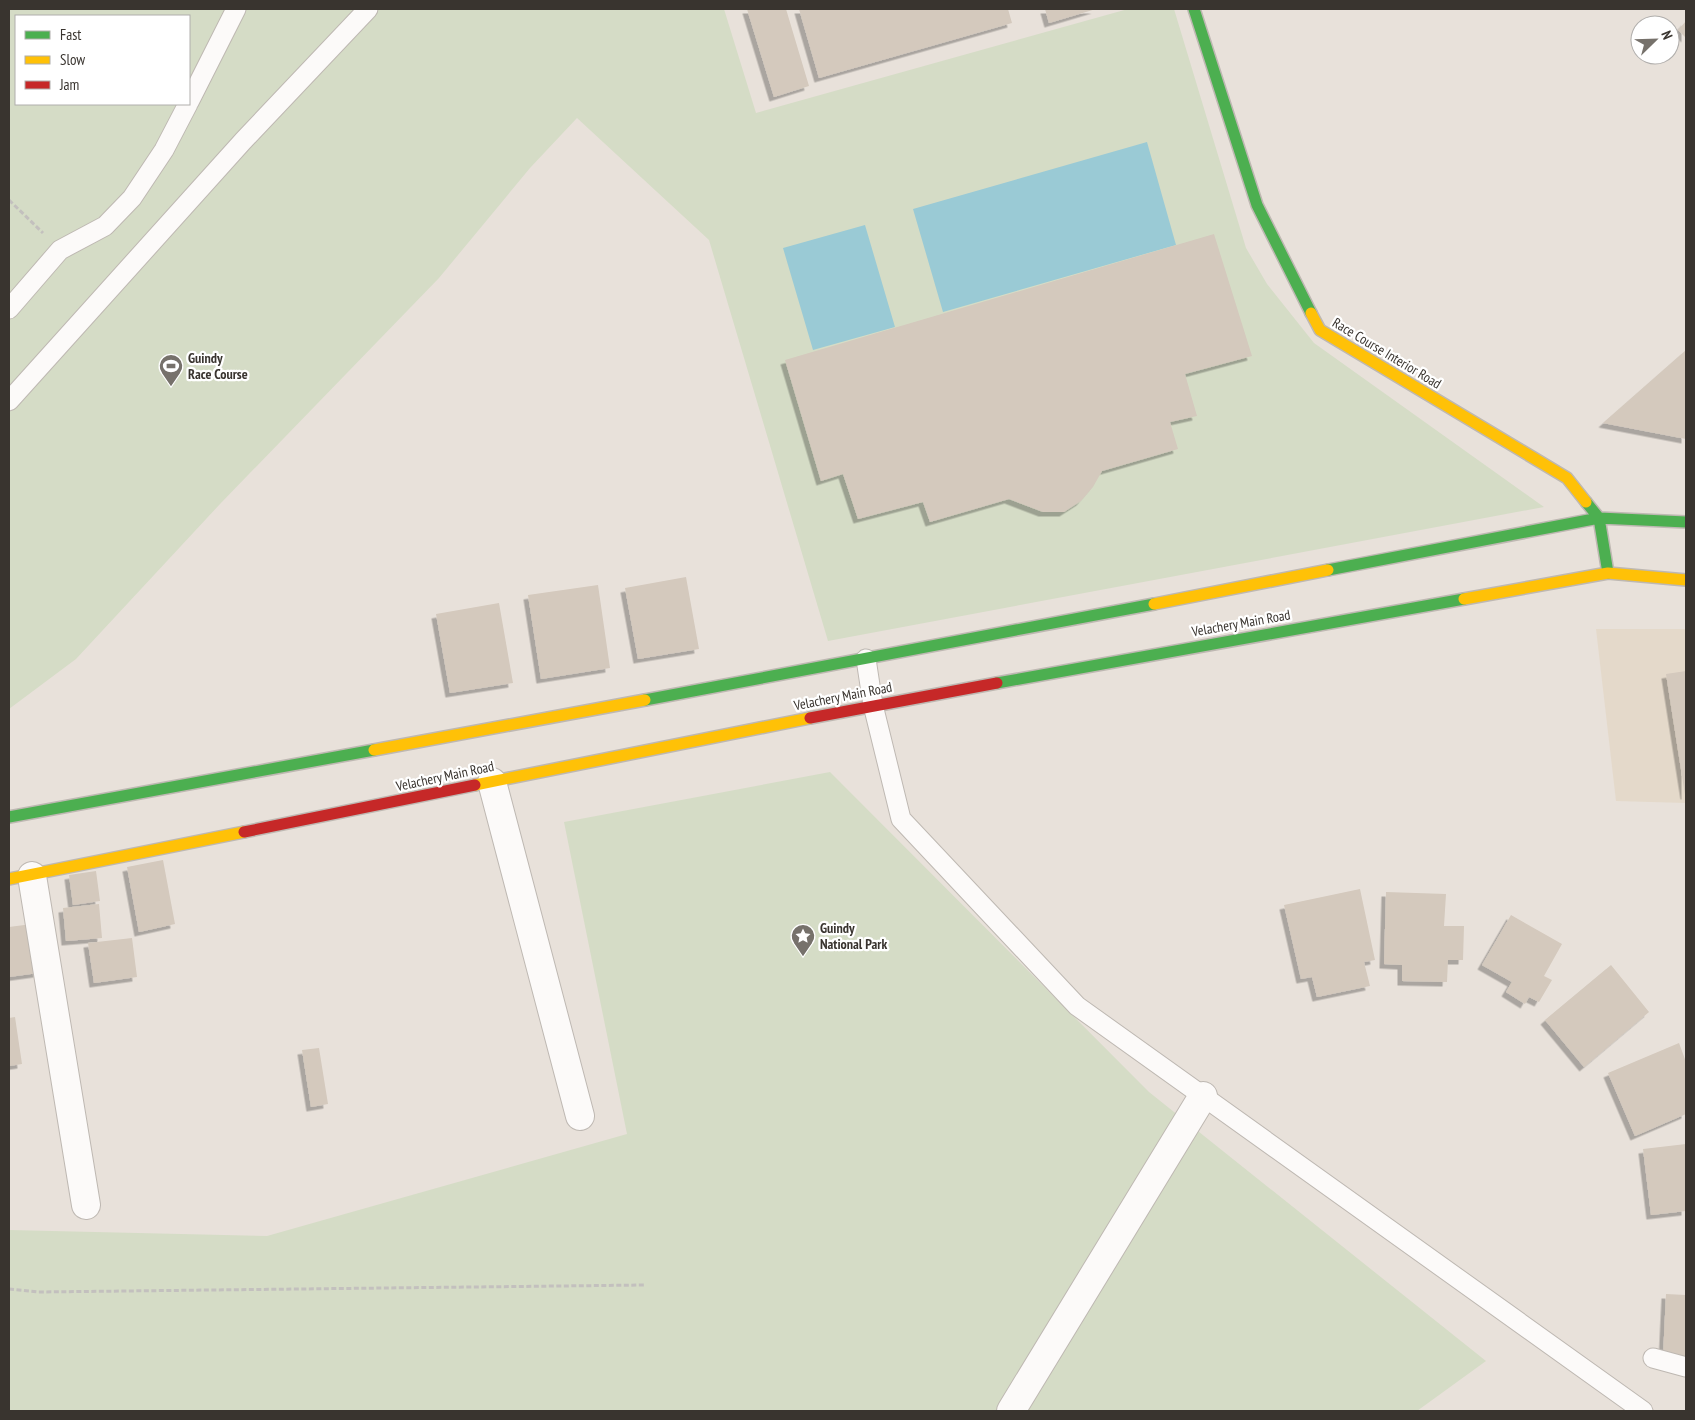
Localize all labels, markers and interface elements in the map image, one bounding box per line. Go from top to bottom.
legend [15,15,190,105]
north arrow [1630,15,1680,65]
text: Fast [60,25,81,44]
text: N [1657,28,1677,42]
text: Slow [60,50,85,69]
text: Jam [59,75,79,94]
street label: Race Course Interior Road [1329,313,1445,393]
place label: Guindy Race Course [188,349,248,383]
sports icon: Guindy Race Course [158,353,184,387]
street label: Velachery Main Road [1189,605,1292,641]
street label: Velachery Main Road [791,678,894,715]
street label: Velachery Main Road [393,757,496,795]
place label: Guindy National Park [820,919,887,953]
place icon: Guindy National Park [790,923,816,957]

